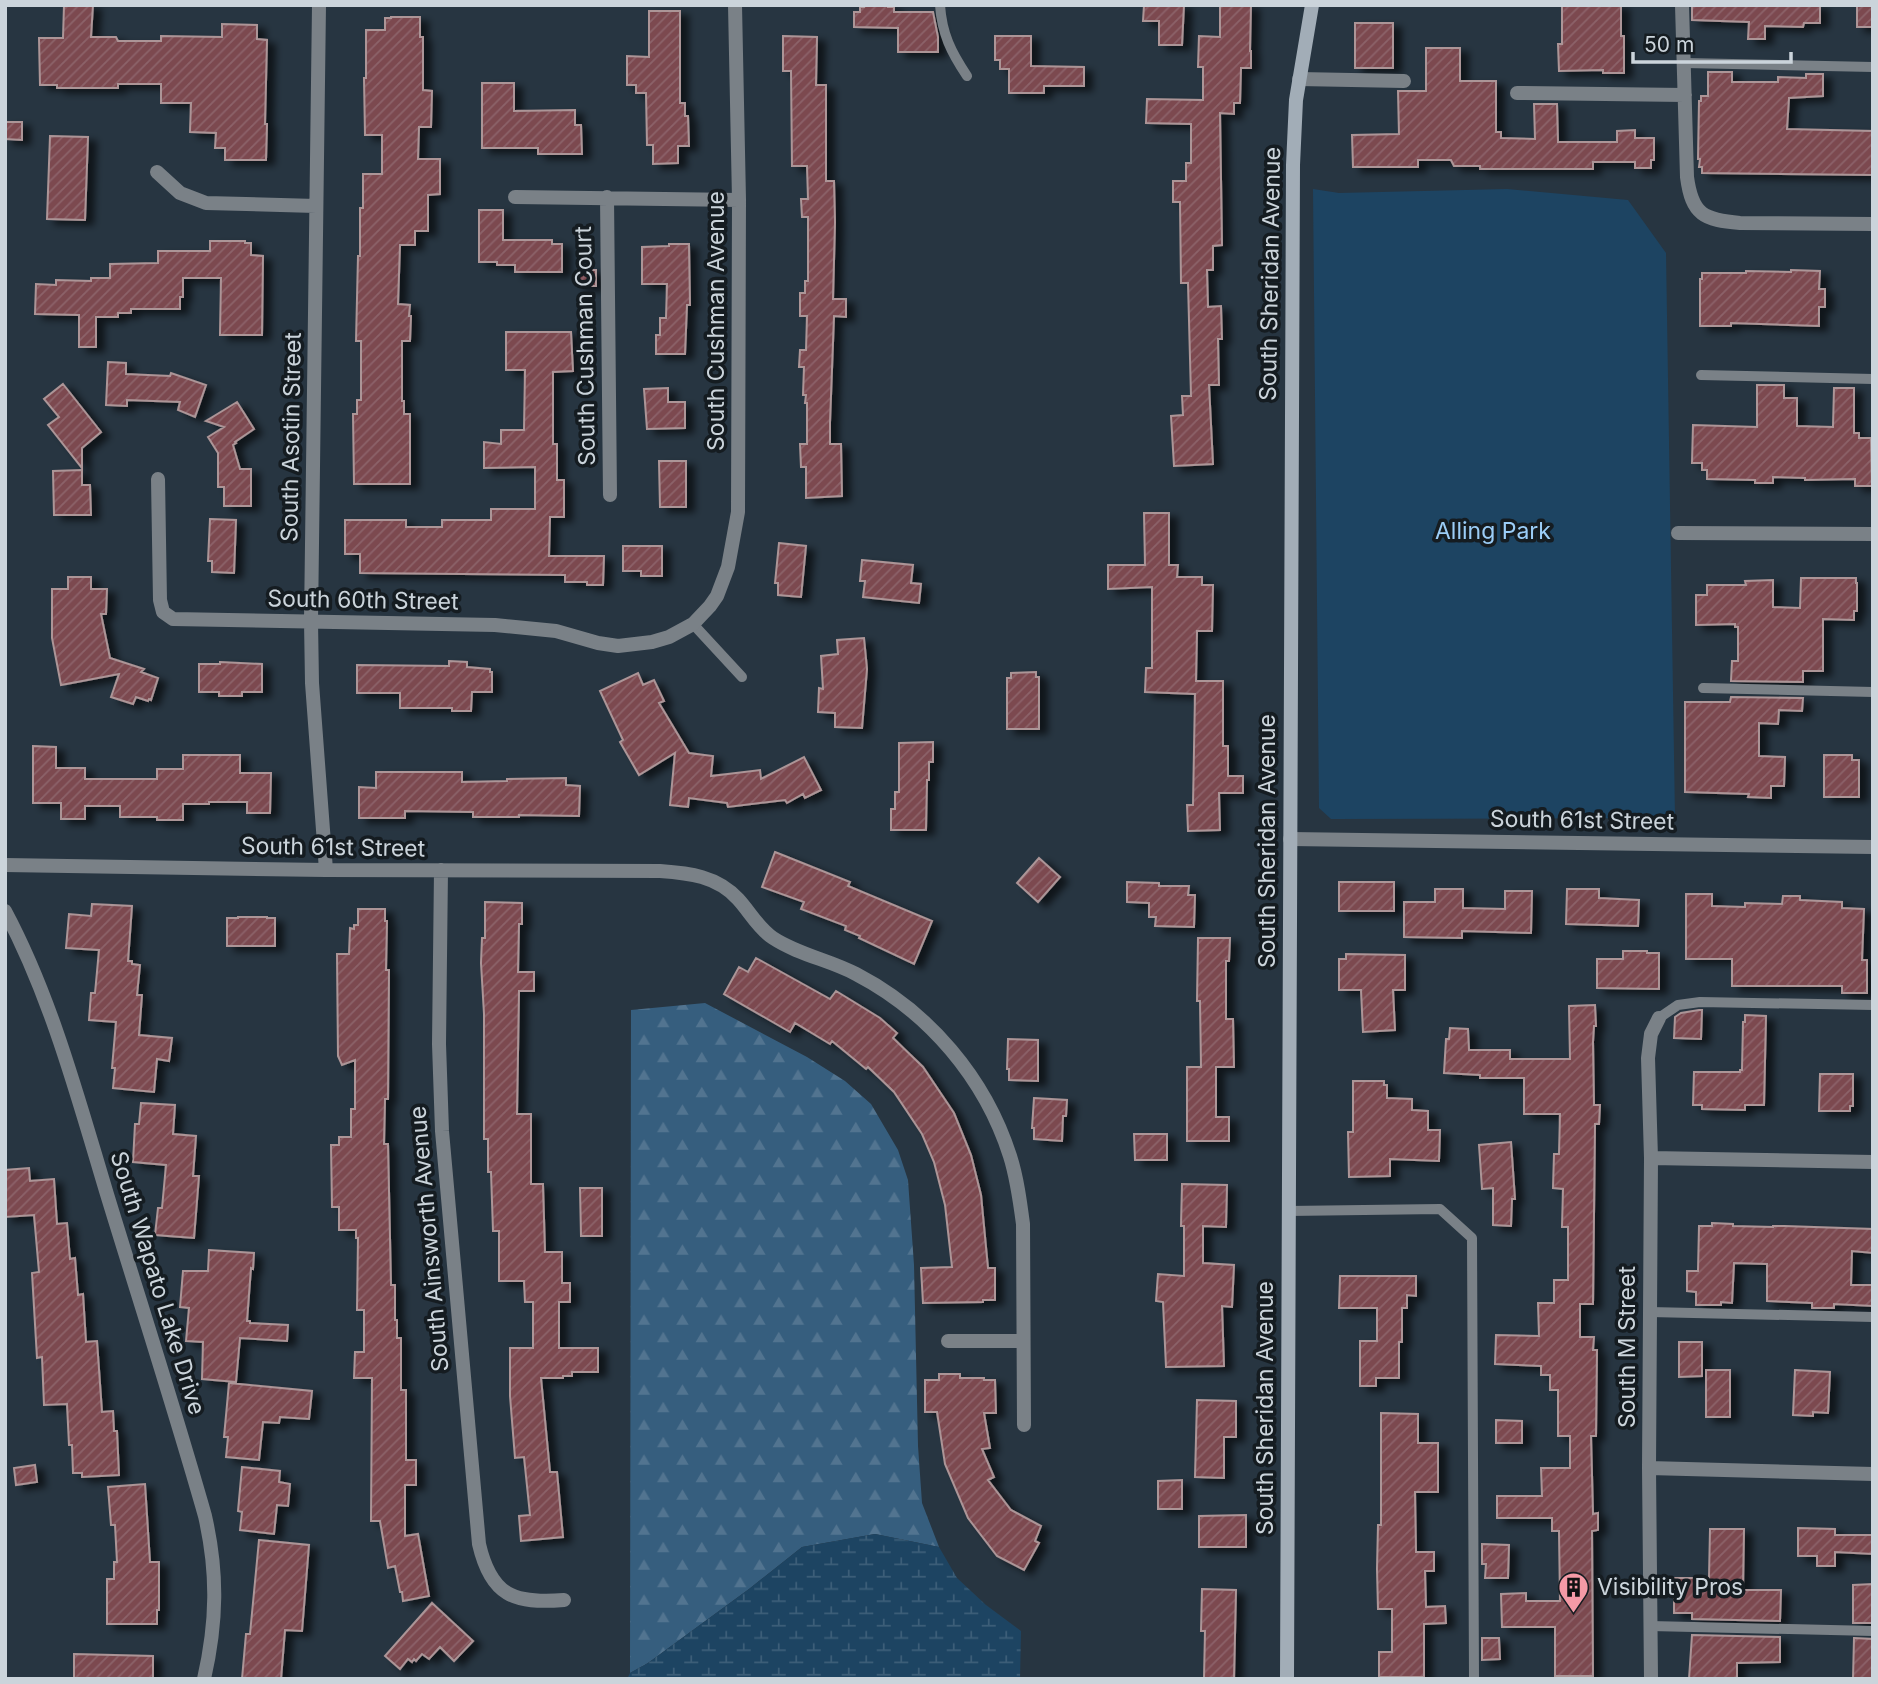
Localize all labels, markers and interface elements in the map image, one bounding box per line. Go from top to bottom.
scale bar [1633,21,1790,65]
text: 50 m [1644,32,1694,57]
street label: South Sheridan Avenue [1254,147,1286,401]
street label: South Cushman Avenue [702,191,730,451]
street label: South Cushman Court [569,225,601,466]
street label: South Asotin Street [275,332,307,542]
park label: Alling Park [1435,517,1551,545]
street label: South 60th Street [267,584,459,616]
street label: South Sheridan Avenue [1253,714,1281,968]
street label: South 61st Street [1490,804,1675,836]
street label: South 61st Street [241,831,426,863]
street label: South Ainsworth Avenue [403,1105,455,1373]
street label: South Wapato Lake Drive [105,1148,211,1418]
street label: South M Street [1613,1266,1641,1428]
street label: South Sheridan Avenue [1251,1281,1279,1535]
building icon: Visibility Pros [1557,1570,1591,1614]
place label: Visibility Pros [1597,1573,1743,1601]

